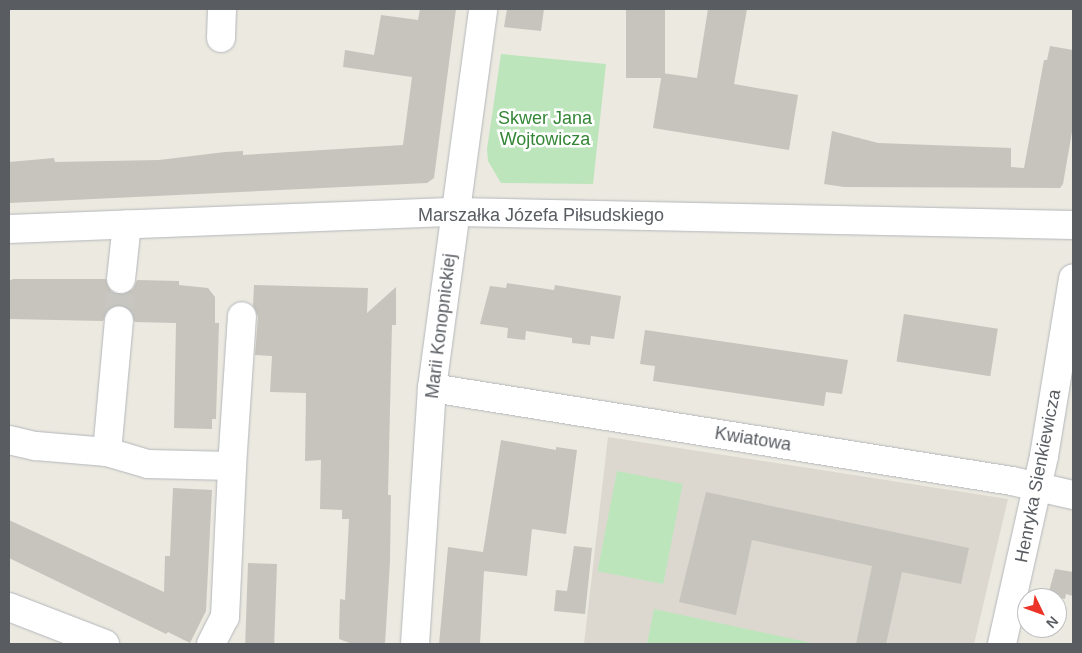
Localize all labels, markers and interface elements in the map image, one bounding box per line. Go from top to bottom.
park label: Skwer Jana Wojtowicza [498,108,592,150]
street label: Marszałka Józefa Piłsudskiego [418,204,664,226]
street label: Marii Konopnickiej [421,252,461,400]
street label: Henryka Sienkiewicza [1011,388,1065,564]
street label: Kwiatowa [713,422,793,456]
north arrow [1017,588,1067,638]
text: N [1043,613,1062,631]

